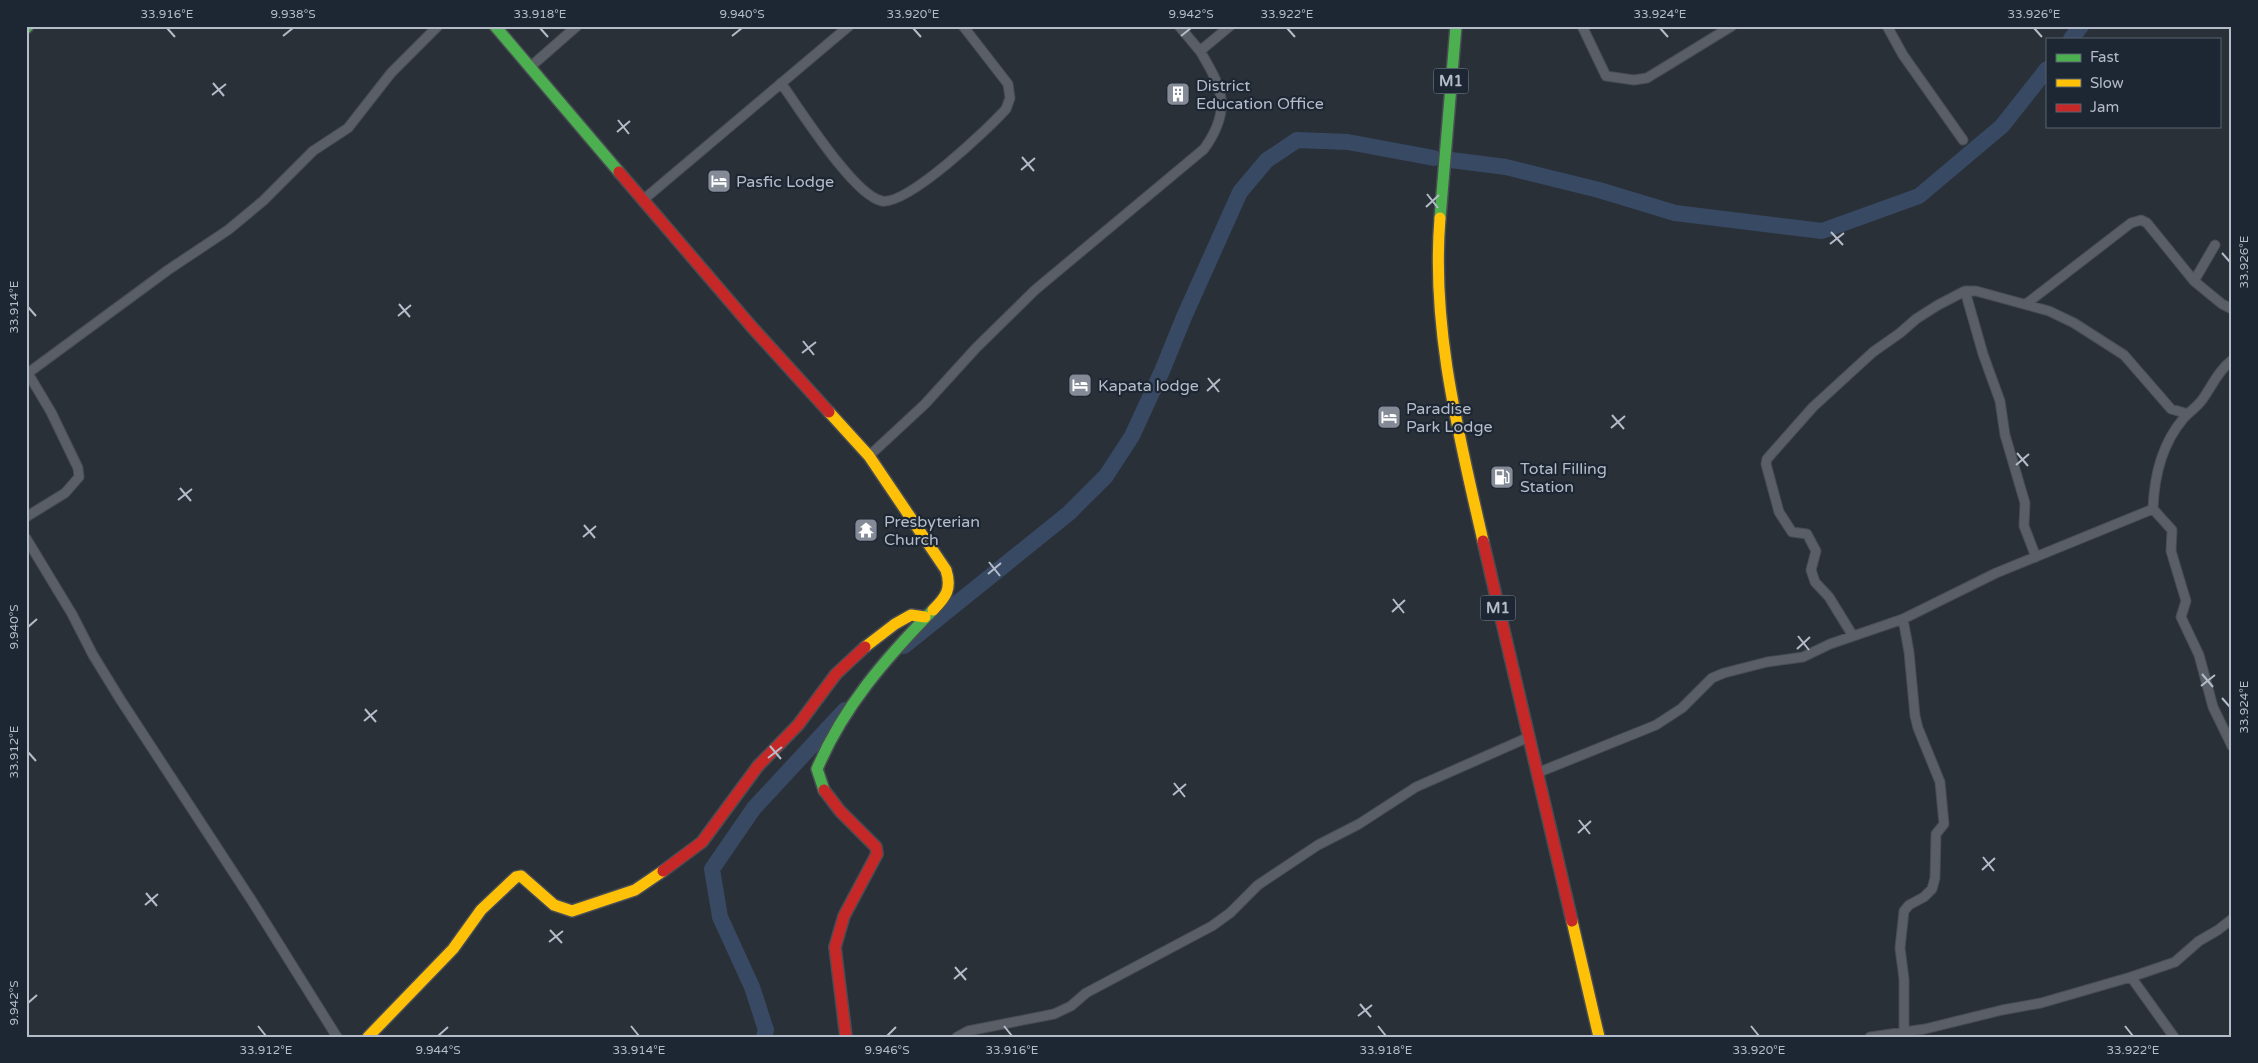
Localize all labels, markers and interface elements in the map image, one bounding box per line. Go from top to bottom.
text: 33.916°E [141,7,194,21]
text: 9.938°S [270,7,316,21]
text: 33.918°E [514,7,567,21]
text: 9.940°S [719,7,765,21]
text: 33.920°E [887,7,940,21]
text: 9.942°S [1168,7,1214,21]
text: 33.922°E [1261,7,1314,21]
text: 33.924°E [1634,7,1687,21]
text: 33.926°E [2008,7,2061,21]
legend [2046,38,2220,128]
text: Fast [2090,48,2120,66]
road number: M1 [1434,68,1468,94]
text: Slow [2090,74,2124,92]
place label: District Education Office [1196,76,1324,114]
building icon: District Education Office [1165,81,1191,107]
text: Jam [2090,98,2119,116]
hotel icon: Pasfic Lodge [706,168,732,194]
place label: Pasfic Lodge [736,172,834,192]
text: 33.926°E [2237,235,2251,288]
text: 33.914°E [7,280,21,334]
hotel icon: Kapata lodge [1067,372,1093,398]
place label: Kapata lodge [1098,376,1199,396]
place label: Paradise Park Lodge [1406,399,1493,437]
hotel icon: Paradise Park Lodge [1376,404,1402,430]
place label: Total Filling Station [1520,459,1607,497]
fuel station icon: Total Filling Station [1489,464,1515,490]
place label: Presbyterian Church [884,512,980,550]
temple icon: Presbyterian Church [853,517,879,543]
road number: M1 [1480,596,1516,620]
text: 9.940°S [7,604,21,650]
text: 33.924°E [2237,680,2251,734]
text: 33.912°E [7,725,21,779]
text: 9.942°S [7,980,21,1026]
text: 33.912°E [240,1043,293,1057]
text: 9.944°S [415,1043,461,1057]
text: 33.914°E [613,1043,666,1057]
text: 9.946°S [864,1043,910,1057]
text: 33.916°E [986,1043,1039,1057]
text: 33.918°E [1360,1043,1413,1057]
text: 33.920°E [1733,1043,1786,1057]
text: 33.922°E [2107,1043,2160,1057]

